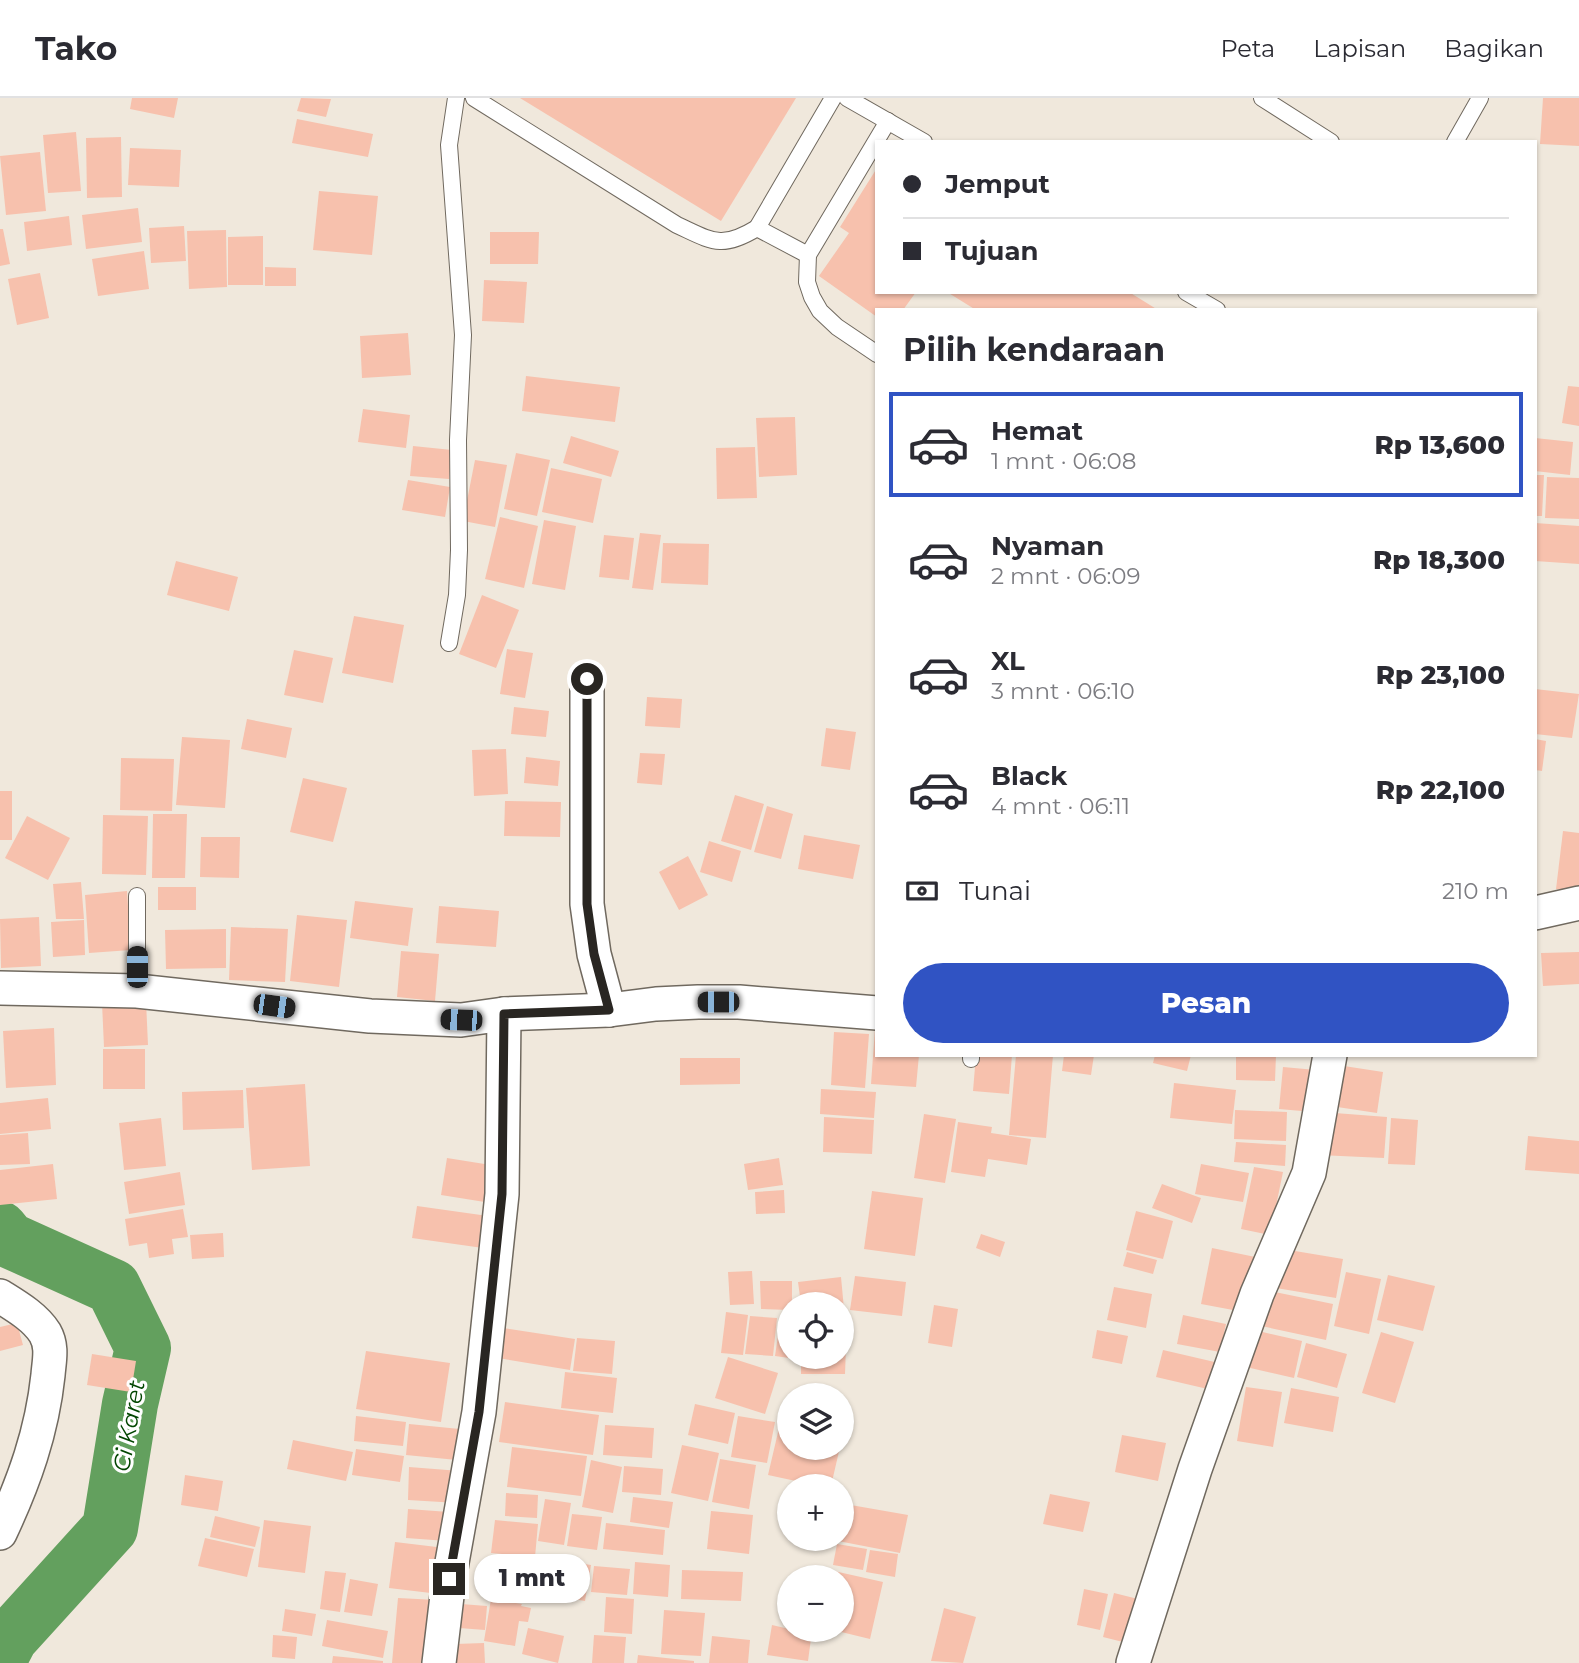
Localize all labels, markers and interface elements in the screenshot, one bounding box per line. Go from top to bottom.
text: Tako [35,28,117,68]
text: Peta [1220,34,1275,63]
text: Lapisan [1313,34,1406,63]
text: Bagikan [1444,34,1544,63]
text: Jemput [945,168,1050,200]
text: Tujuan [945,235,1038,267]
text: Pilih kendaraan [903,330,1165,369]
icon: car [907,413,970,476]
text: Hemat [991,415,1083,447]
text: Rp 13,600 [1374,429,1505,461]
text: 1 mnt · 06:08 [991,447,1136,475]
icon: car [907,528,970,591]
text: Nyaman [991,530,1104,562]
text: Rp 18,300 [1373,544,1505,576]
text: 2 mnt · 06:09 [991,562,1141,590]
icon: car [907,643,970,706]
text: XL [991,645,1025,677]
text: Rp 23,100 [1376,659,1505,691]
route start [571,663,603,695]
text: 3 mnt · 06:10 [991,677,1135,705]
icon: car [907,758,970,821]
text: Black [991,760,1067,792]
text: Rp 22,100 [1376,774,1505,806]
text: 4 mnt · 06:11 [991,792,1130,820]
icon: cash [903,872,941,910]
text: Tunai [959,875,1031,907]
text: 210 m [1442,877,1509,905]
car [127,946,148,988]
button: Pesan [903,963,1509,1043]
car [698,992,740,1013]
car [252,993,297,1019]
car [440,1009,483,1031]
map controls [777,1292,854,1642]
button: locate [777,1292,854,1369]
water label: Ci Karet [107,1377,151,1474]
button: layers [777,1383,854,1460]
button: + [777,1474,854,1551]
callout: 1 mnt [474,1554,589,1604]
route end [433,1563,465,1595]
text: 1 mnt [499,1564,565,1592]
button: − [777,1565,854,1642]

